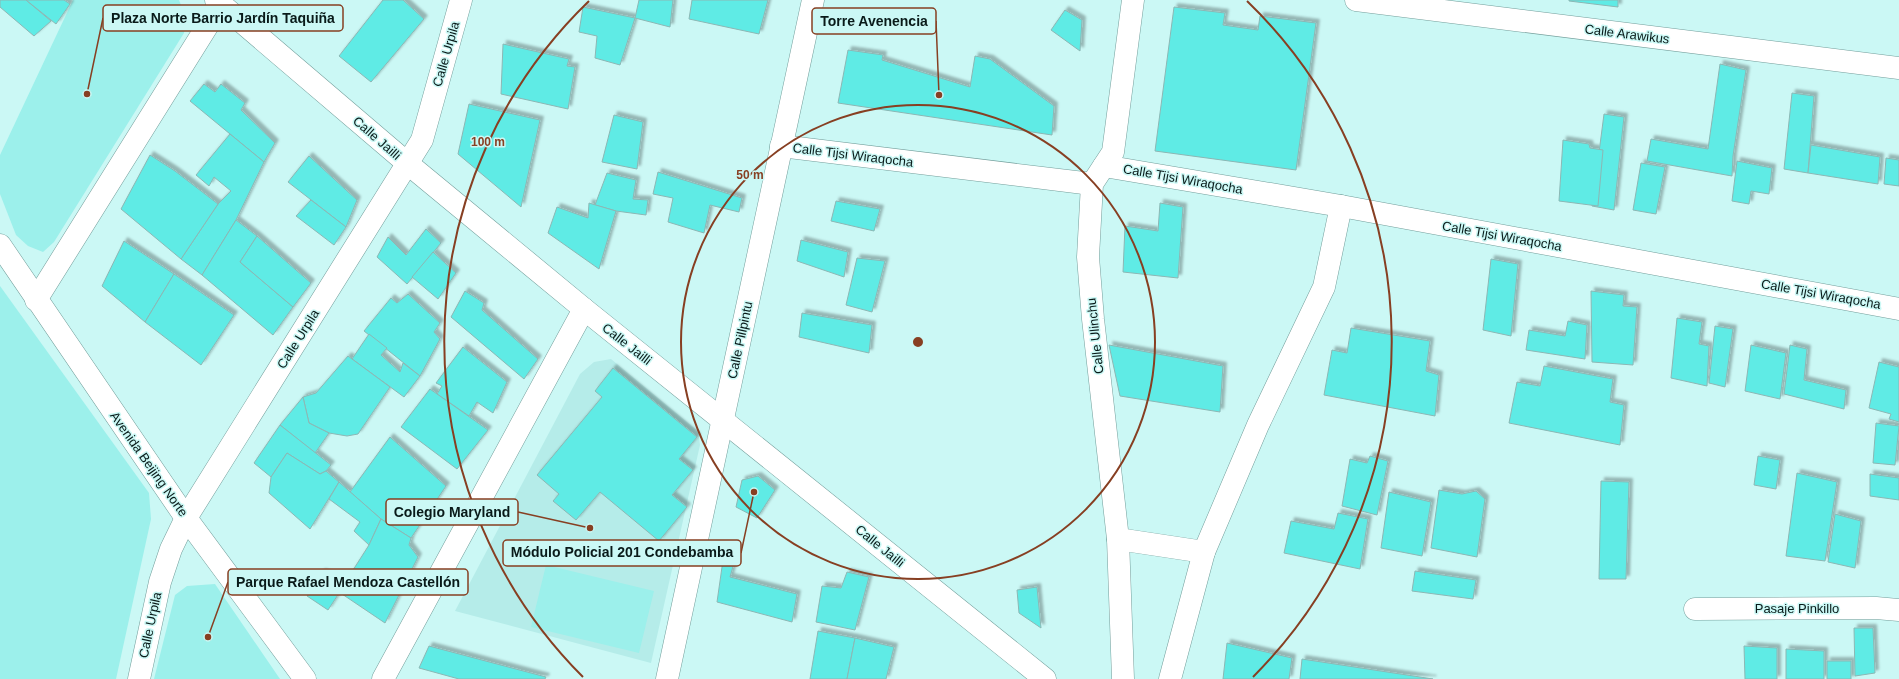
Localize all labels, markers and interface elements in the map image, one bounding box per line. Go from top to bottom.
callout: Plaza Norte Barrio Jardín Taquiña [103,5,343,31]
callout: Torre Avenencia [812,8,936,34]
text: Plaza Norte Barrio Jardín Taquiña [111,10,335,26]
text: Torre Avenencia [820,13,928,29]
street label: Calle Urpila [430,19,463,88]
street label: Calle Arawikus [1584,21,1671,47]
street label: Calle Jailli [350,113,404,163]
text: 100 m [471,135,505,149]
street label: Calle Tijsi Wiraqocha [792,140,915,170]
street label: Calle Tijsi Wiraqocha [1122,161,1245,197]
text: 50 m [736,168,764,182]
street label: Calle Tijsi Wiraqocha [1441,218,1564,254]
street label: Calle Tijsi Wiraqocha [1760,276,1883,312]
street label: Calle Ulinchu [1084,297,1106,375]
street label: Calle Pillpintu [724,300,756,380]
street label: Calle Urpila [274,306,323,371]
street label: Calle Jailli [599,320,655,368]
centre of rings [911,335,925,349]
street label: Avenida Beijing Norte [107,409,191,519]
callout: Colegio Maryland [386,499,518,525]
text: Colegio Maryland [394,504,510,520]
street label: Calle Jailli [853,522,908,570]
callout: Módulo Policial 201 Condebamba [503,540,741,566]
text: Módulo Policial 201 Condebamba [511,544,733,560]
callout: Parque Rafael Mendoza Castellón [228,569,468,595]
text: Parque Rafael Mendoza Castellón [236,574,460,590]
street label: Calle Urpila [136,590,164,659]
street label: Pasaje Pinkillo [1755,601,1839,616]

